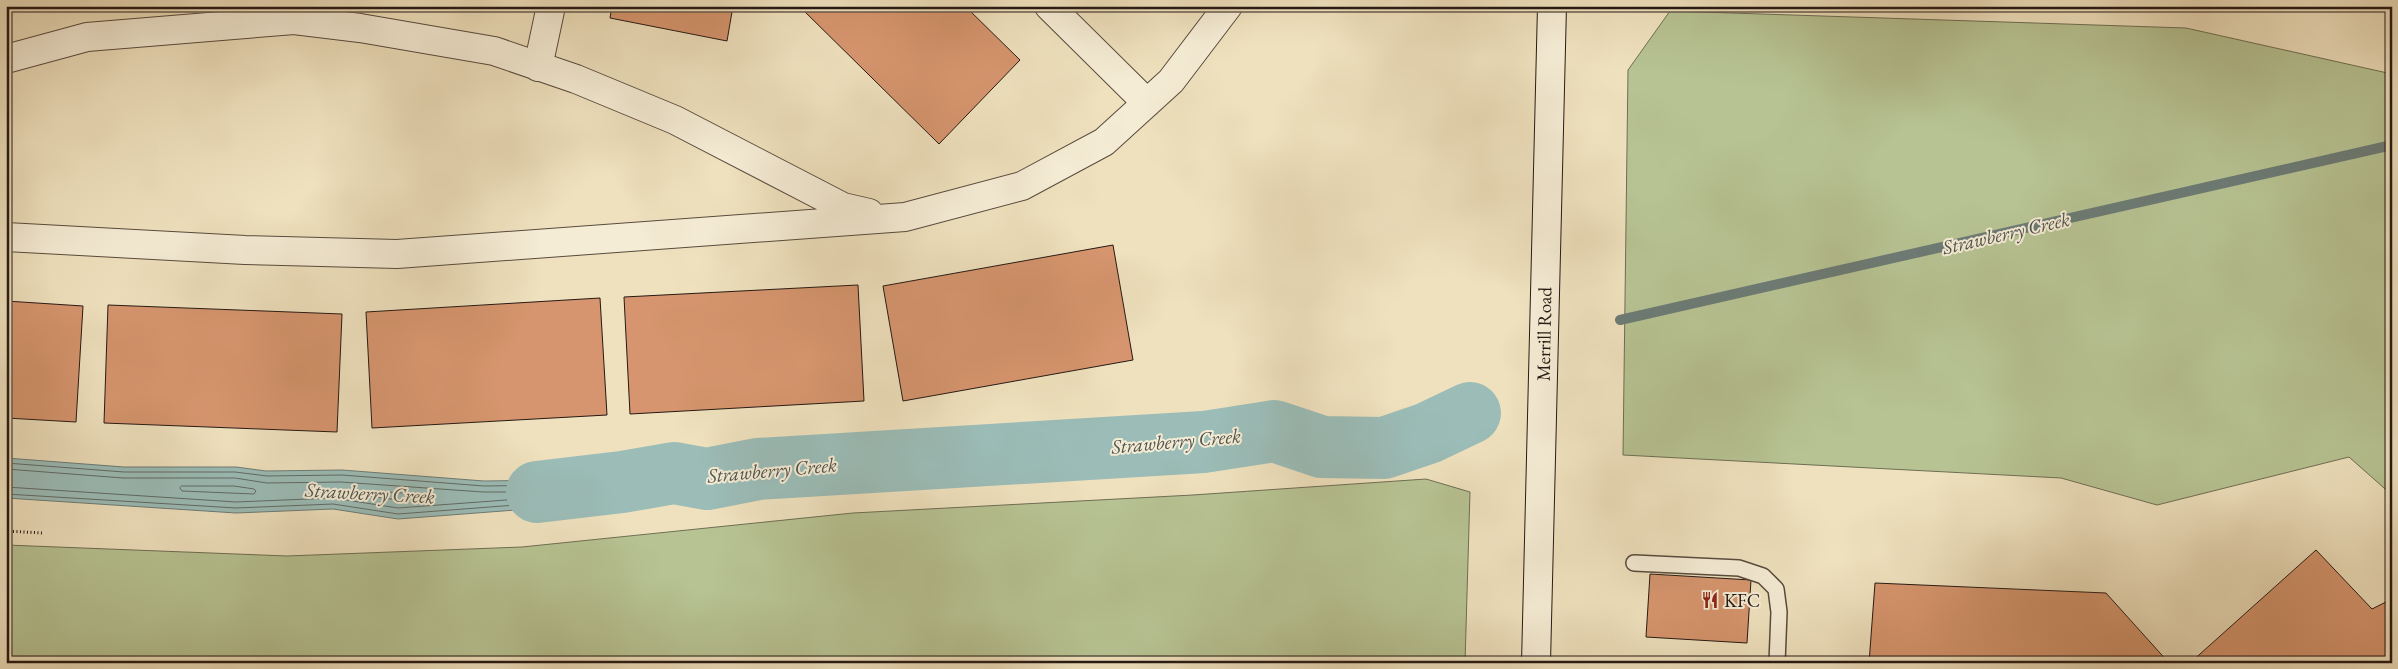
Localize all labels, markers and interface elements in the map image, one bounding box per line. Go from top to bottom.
water label: Strawberry Creek [1939,206,2072,260]
street label: Merrill Road [1531,286,1557,381]
water label: Strawberry Creek [1109,422,1242,460]
water label: Strawberry Creek [705,451,838,489]
water label: Strawberry Creek [304,477,435,509]
place label: KFC [1724,588,1760,613]
restaurant icon: KFC [1700,590,1720,610]

